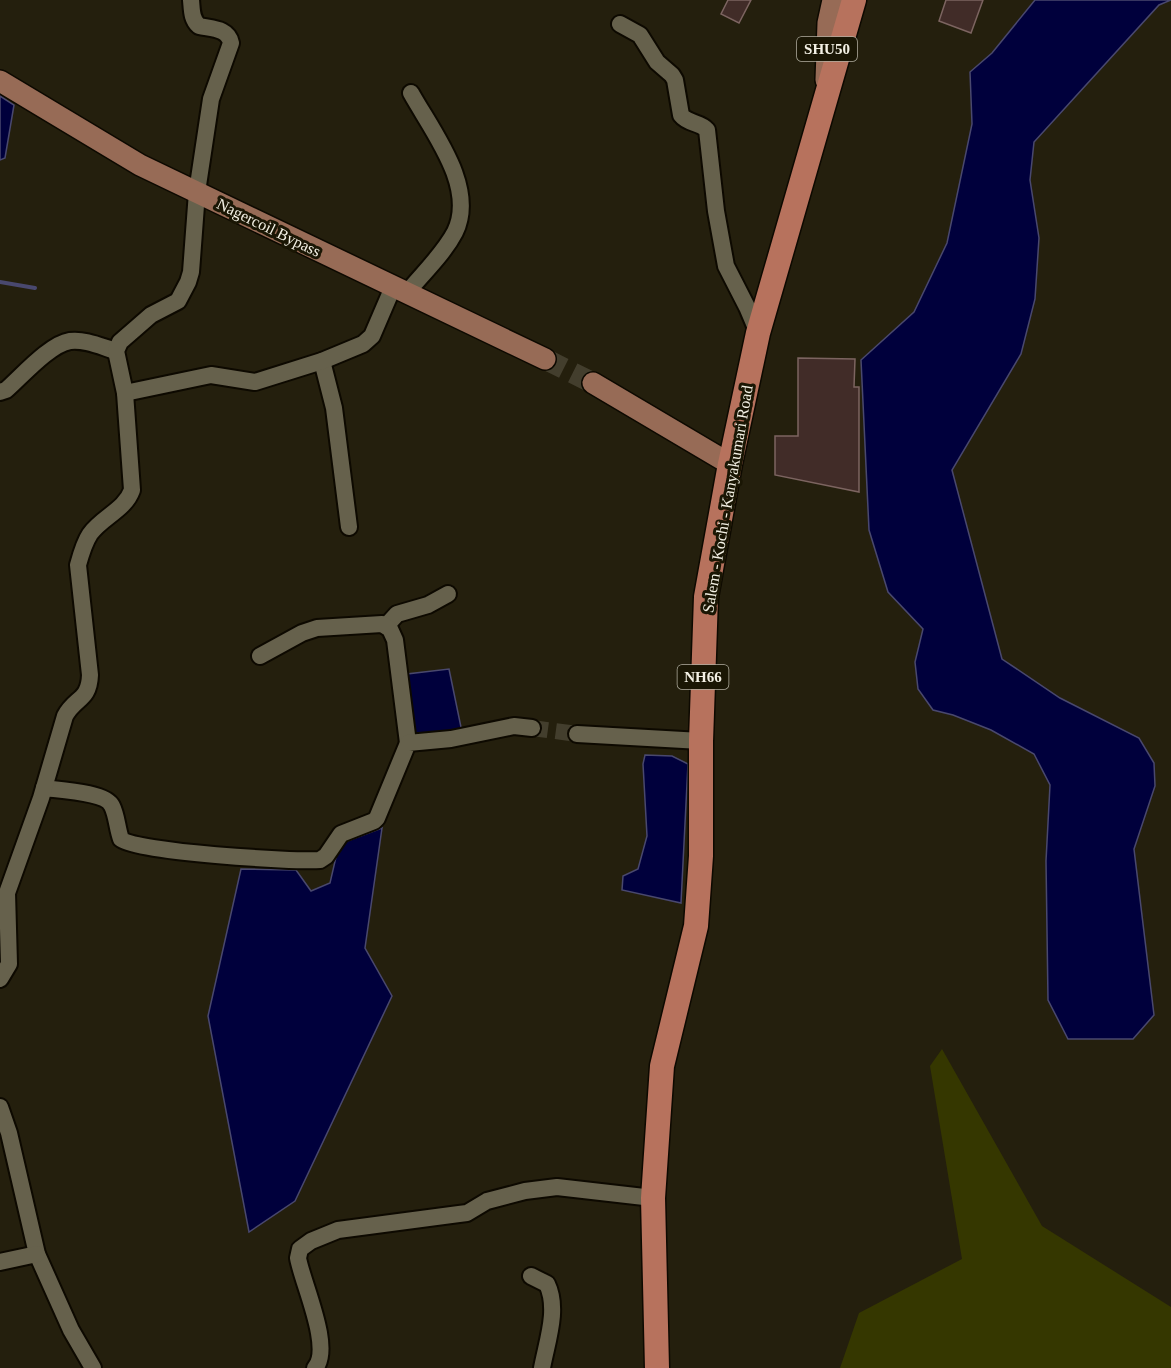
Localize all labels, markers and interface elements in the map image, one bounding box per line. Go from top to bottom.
road number: SHU50 [797,37,857,61]
street label: Nagercoil Bypass [214,195,323,261]
street label: Salem - Kochi - Kanyakumari Road [699,384,757,614]
road number: NH66 [678,665,728,689]

